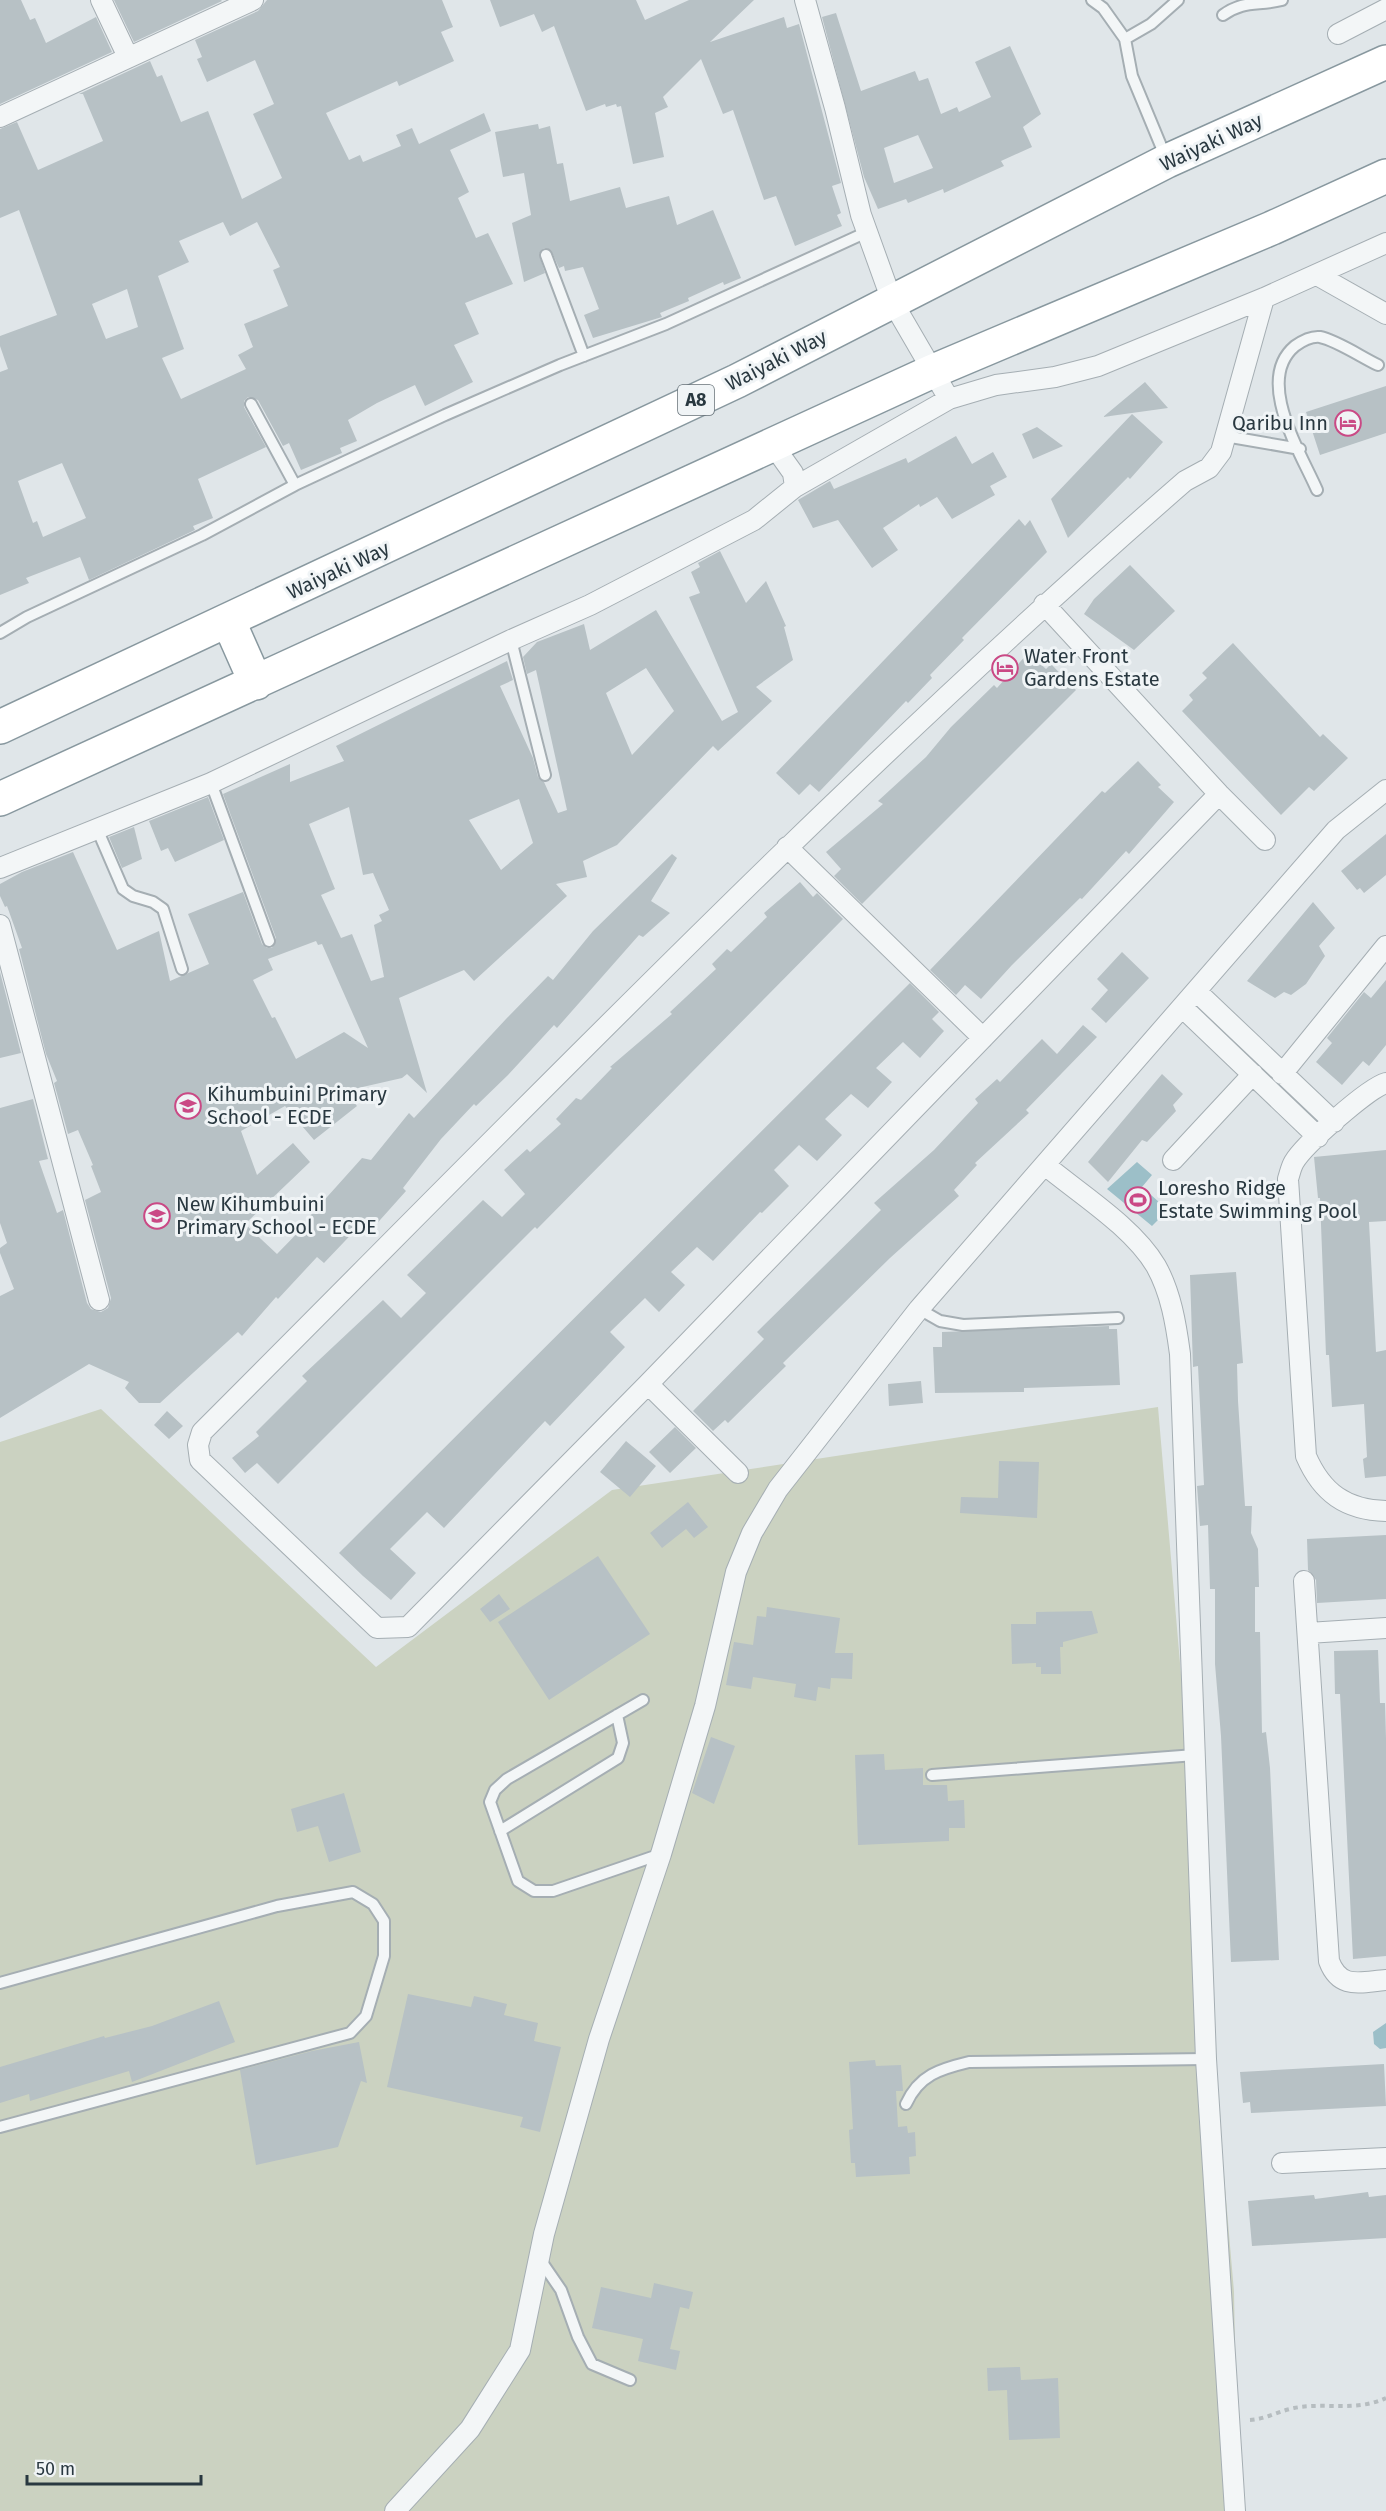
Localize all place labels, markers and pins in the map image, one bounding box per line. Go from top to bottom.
hotel icon: Qaribu Inn [1333,408,1363,438]
place label: Qaribu Inn [1232,411,1328,435]
place label: Water Front Gardens Estate [1024,644,1160,691]
hotel icon: Water Front Gardens Estate [990,653,1020,683]
place label: Kihumbuini Primary School - ECDE [207,1082,387,1129]
school or university icon: Kihumbuini Primary School - ECDE [173,1091,203,1121]
place label: Loresho Ridge Estate Swimming Pool [1158,1176,1358,1223]
sports icon: Loresho Ridge Estate Swimming Pool [1123,1185,1153,1215]
place label: New Kihumbuini Primary School - ECDE [176,1192,377,1239]
school or university icon: New Kihumbuini Primary School - ECDE [142,1201,172,1231]

